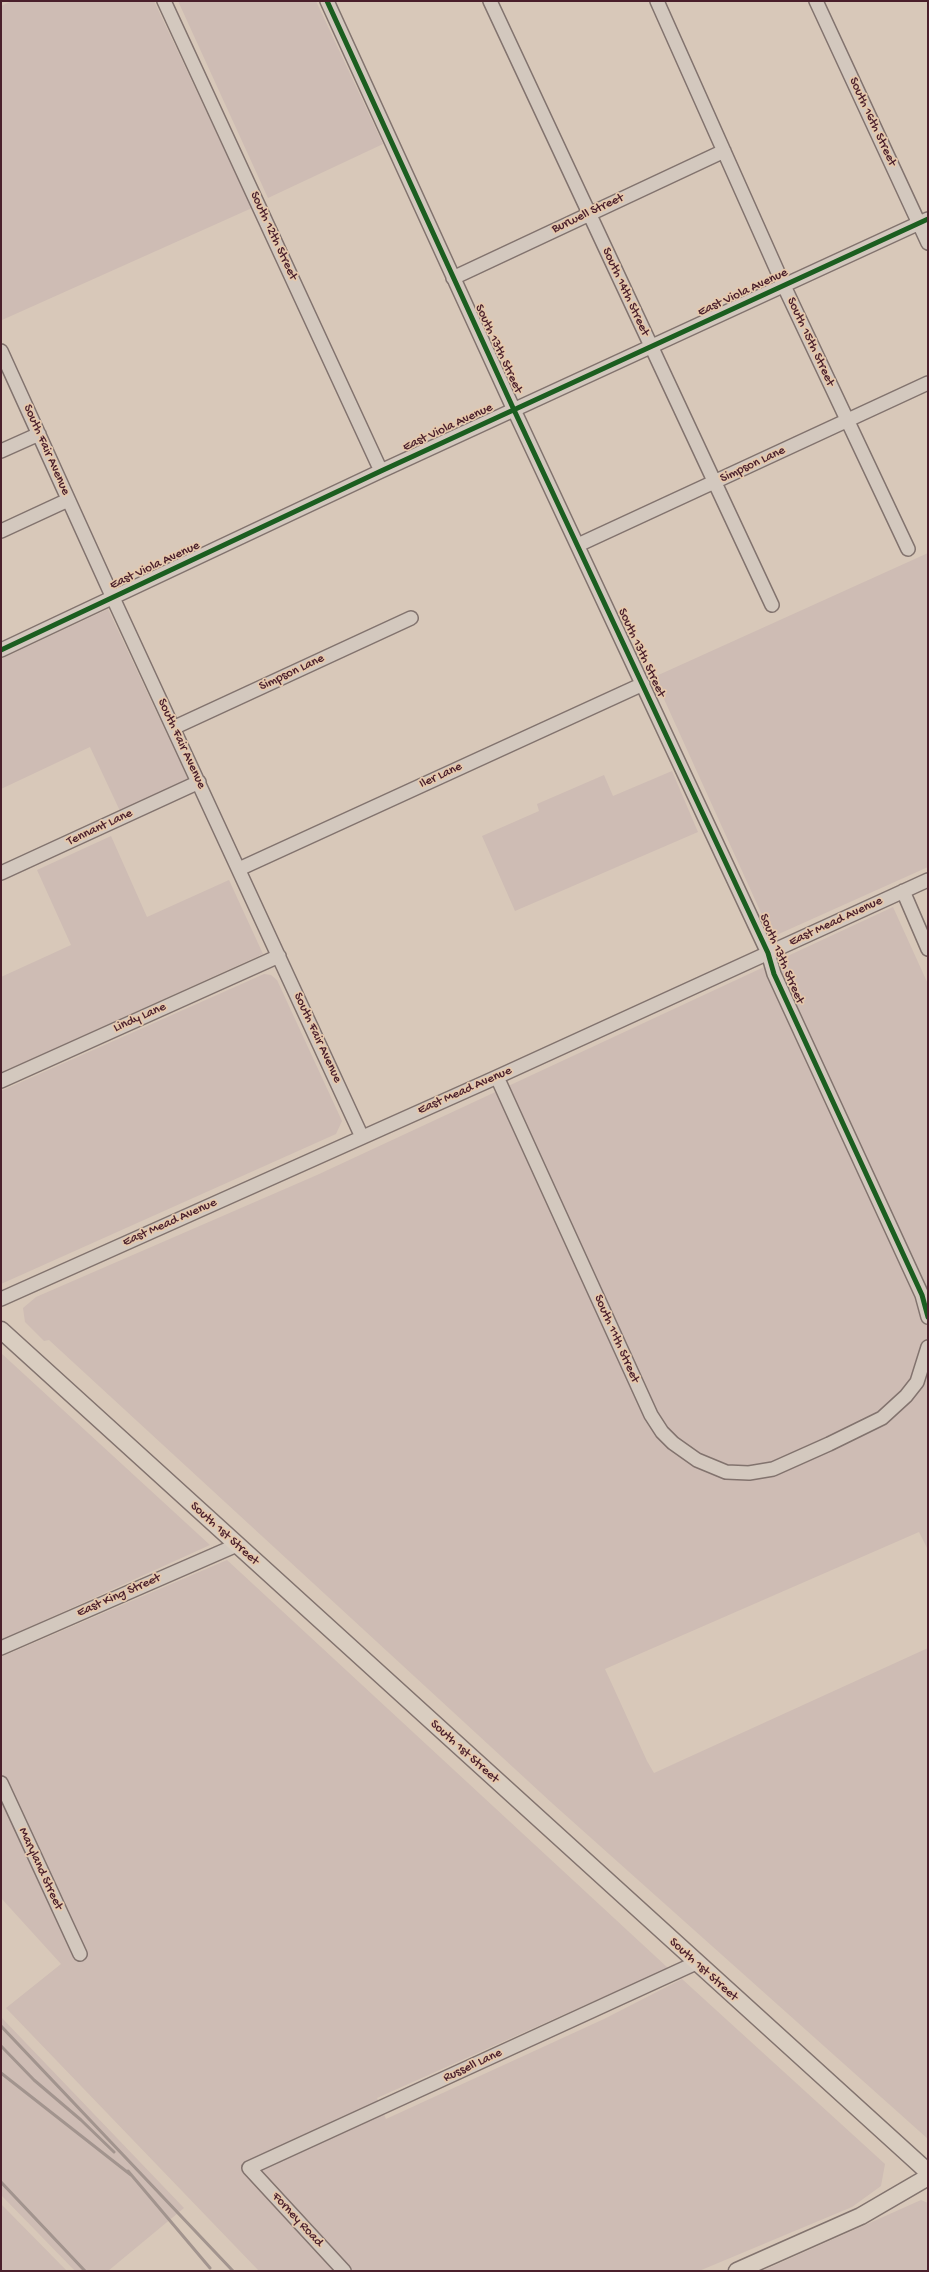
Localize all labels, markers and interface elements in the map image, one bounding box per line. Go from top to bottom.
street label: South 16th Street [845,75,899,169]
street label: South 12th Street [246,189,300,283]
street label: Burwell Street [550,191,626,237]
street label: South 14th Street [598,245,652,339]
street label: East Viola Avenue [696,265,790,321]
street label: South 15th Street [783,295,837,389]
street label: South 13th Street [471,302,525,396]
street label: East Viola Avenue [401,400,495,456]
street label: South Fair Avenue [19,402,73,498]
street label: Simpson Lane [718,443,788,487]
street label: East Viola Avenue [108,538,202,594]
street label: South 13th Street [614,606,668,700]
street label: Simpson Lane [257,651,327,695]
street label: South Fair Avenue [153,696,209,792]
street label: Iler Lane [417,759,465,793]
street label: Tennant Lane [65,806,135,850]
street label: East Mead Avenue [787,894,885,950]
street label: South 13th Street [755,912,807,1006]
street label: South Fair Avenue [289,990,345,1086]
street label: Lindy Lane [111,1000,169,1036]
street label: East Mead Avenue [416,1063,514,1119]
street label: East Mead Avenue [121,1195,219,1251]
street label: South 11th Street [590,1293,642,1385]
street label: South 1st Street [186,1499,262,1569]
street label: East King Street [75,1571,163,1621]
street label: South 1st Street [426,1717,502,1787]
street label: Maryland Street [14,1825,66,1913]
street label: South 1st Street [665,1935,741,2005]
street label: Russell Lane [441,2046,505,2086]
street label: Forney Road [268,2190,326,2250]

